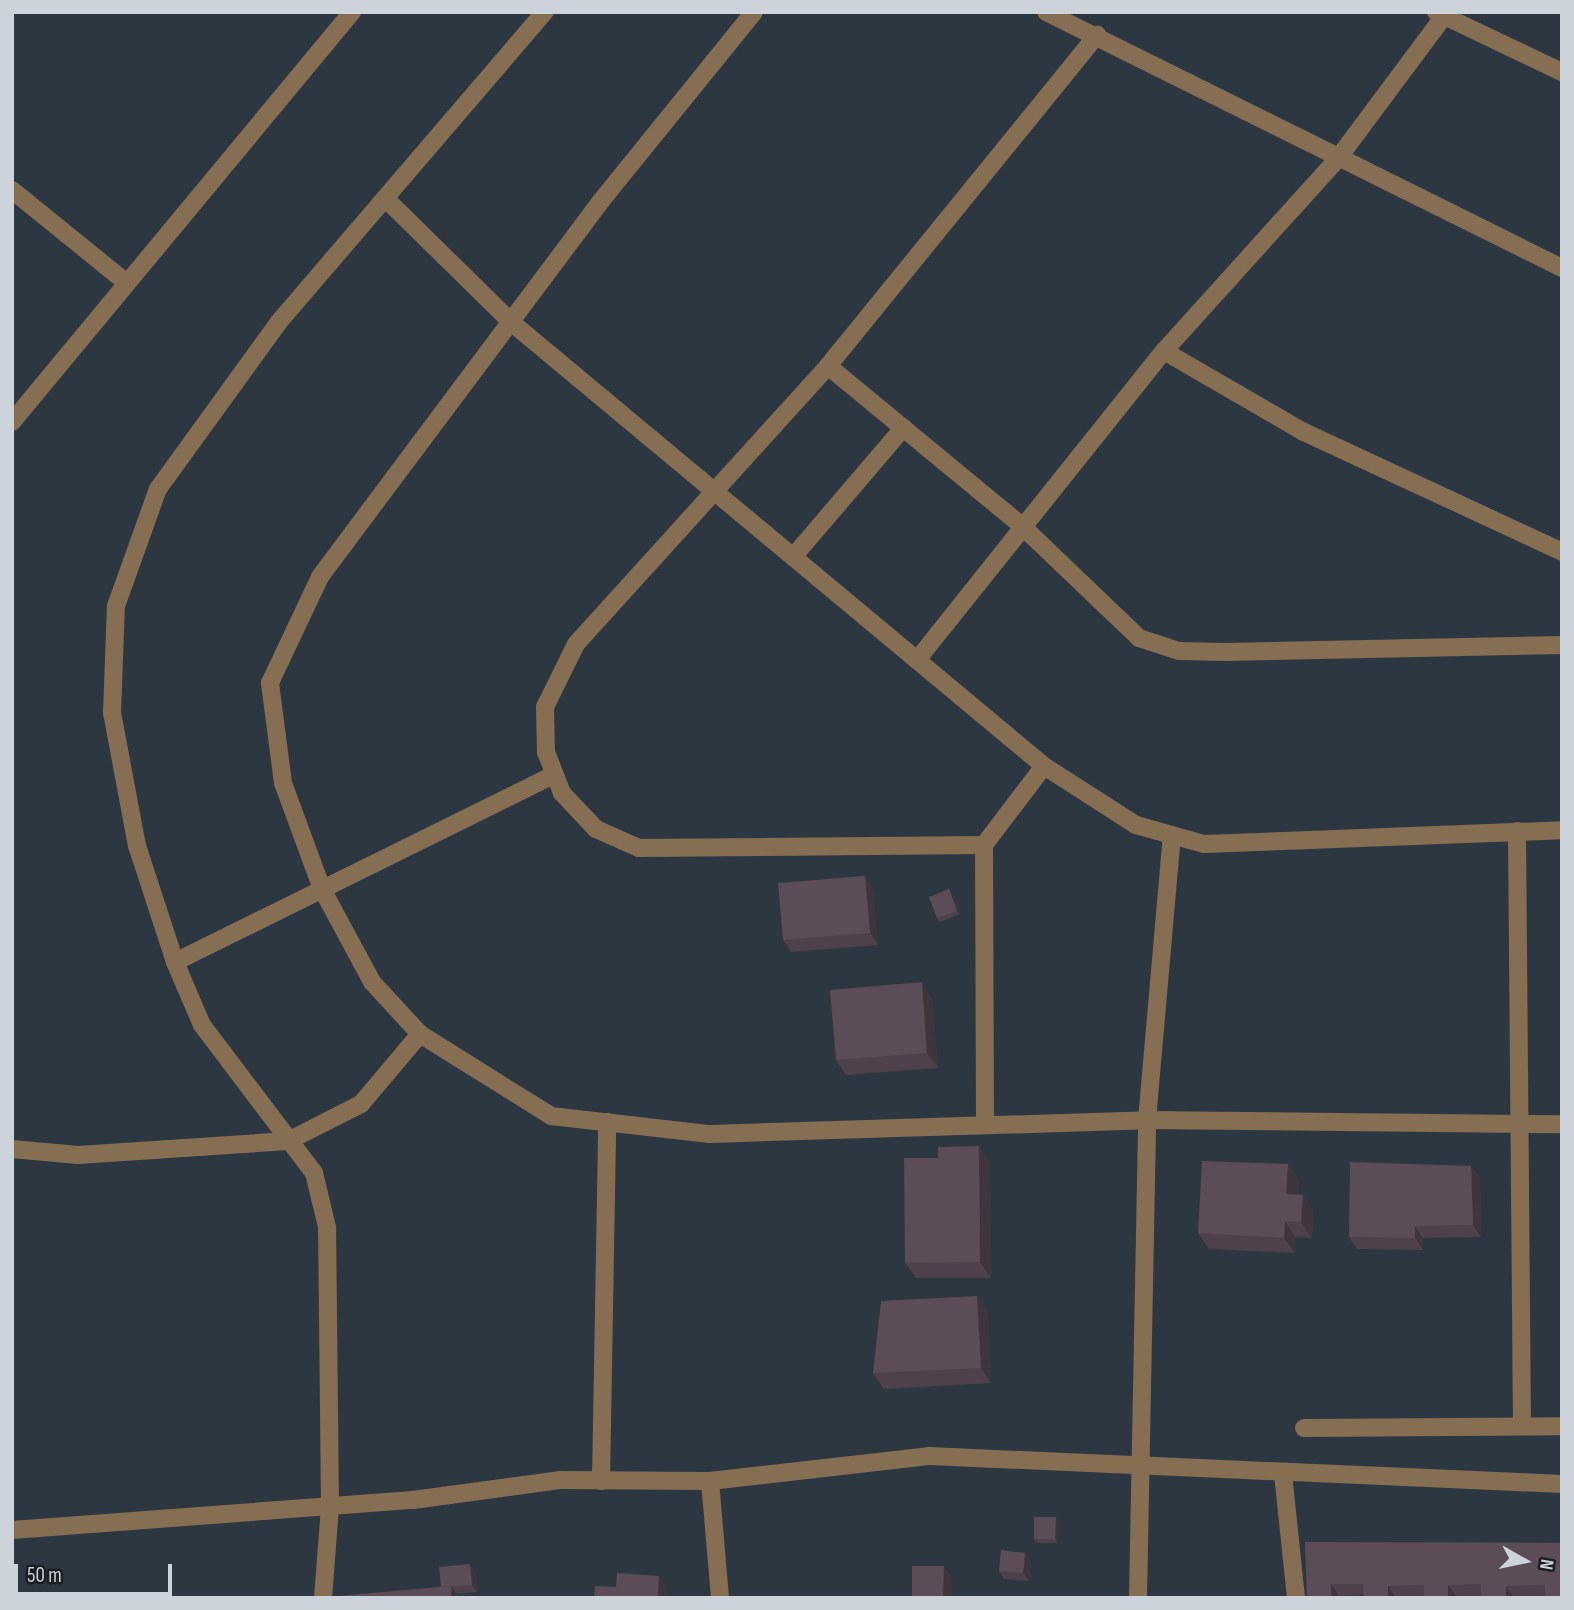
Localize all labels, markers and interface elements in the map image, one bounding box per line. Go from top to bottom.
north arrow [1490,1526,1560,1596]
scale bar [18,1550,175,1594]
text: N [1534,1558,1558,1571]
text: 50 m [27,1563,62,1588]

